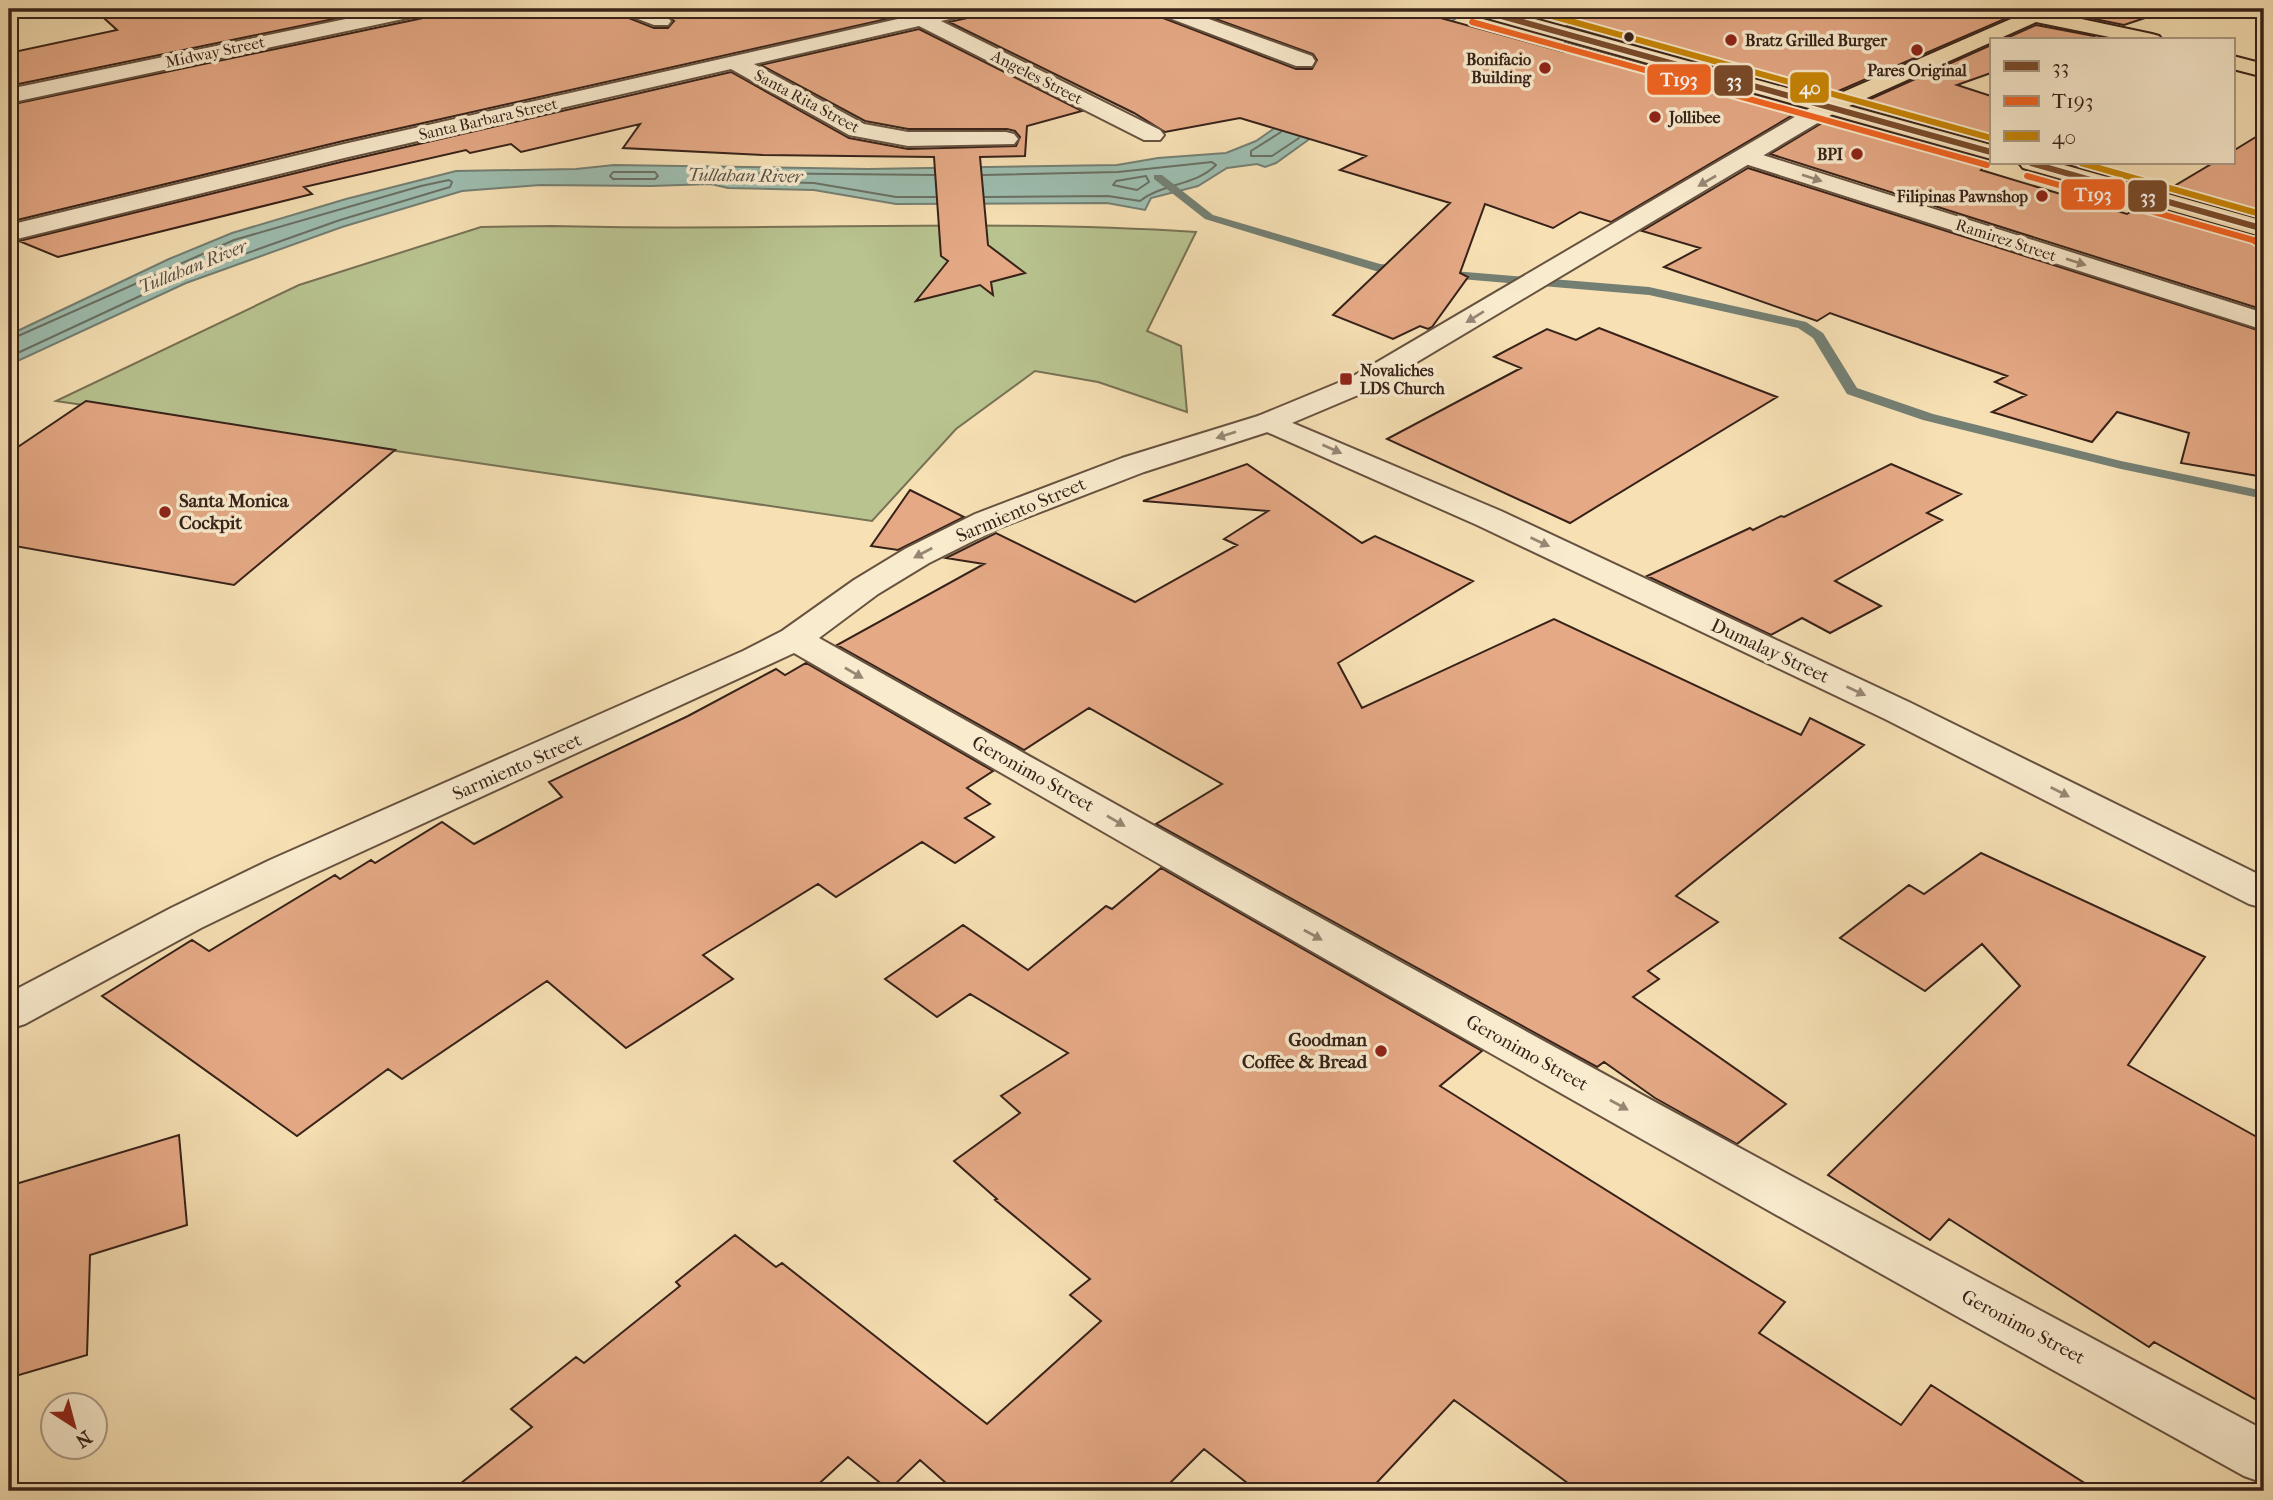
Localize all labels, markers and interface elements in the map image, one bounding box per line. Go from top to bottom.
unlabelled marker [1622,30,1636,44]
place label: Bratz Grilled Burger [1745,31,1888,51]
street label: Midway Street [164,32,267,72]
marker: Bratz Grilled Burger [1723,32,1739,48]
legend [1990,38,2234,164]
marker: Pares Original [1909,42,1925,58]
street label: Angeles Street [987,45,1086,108]
place label: Bonifacio Building [1466,50,1531,88]
text: 33 [2052,55,2069,79]
marker: Bonifacio Building [1537,60,1553,76]
place label: Pares Original [1867,61,1967,81]
line badge: T193 [1646,63,1712,96]
line badge: 33 [1713,64,1754,97]
street label: Santa Rita Street [751,65,863,137]
text: T193 [1659,69,1698,91]
text: 33 [1726,70,1742,92]
line badge: 40 [1789,71,1830,104]
text: 40 [1798,77,1821,99]
text: T193 [2052,89,2093,113]
street label: Santa Barbara Street [417,94,559,144]
place label: Jollibee [1667,108,1720,128]
marker: Jollibee [1647,109,1663,125]
text: 40 [2052,125,2076,149]
place label: BPI [1817,145,1844,164]
marker: BPI [1849,146,1865,162]
water label: Tullahan River [687,164,805,188]
one-way arrow [1802,173,1823,184]
one-way arrow [1697,175,1716,187]
line badge: T193 [2060,178,2126,211]
line badge: 33 [2127,179,2168,213]
text: T193 [2073,184,2112,206]
text: 33 [2140,186,2156,208]
place label: Filipinas Pawnshop [1896,187,2028,207]
marker: Filipinas Pawnshop [2034,188,2050,204]
street label: Ramirez Street [1953,215,2059,265]
water label: Tullahan River [136,235,252,298]
one-way arrow [2065,257,2086,268]
one-way arrow [1465,310,1484,323]
place label: Novaliches LDS Church [1360,361,1446,398]
marker: Novaliches LDS Church [1338,371,1354,387]
one-way arrow [1215,431,1236,441]
one-way arrow [1322,443,1342,455]
street label: Sarmiento Street [953,473,1089,547]
place label: Santa Monica Cockpit [179,490,290,534]
marker: Santa Monica Cockpit [157,504,173,520]
one-way arrow [1529,537,1550,548]
one-way arrow [913,547,933,559]
street label: Dumalay Street [1707,614,1833,688]
one-way arrow [844,667,863,679]
one-way arrow [1846,685,1866,697]
street label: Sarmiento Street [449,729,585,805]
street label: Geronimo Street [968,731,1098,817]
one-way arrow [2050,786,2070,797]
one-way arrow [1106,815,1126,827]
one-way arrow [1303,929,1323,941]
street label: Geronimo Street [1462,1010,1592,1096]
place label: Goodman Coffee & Bread [1242,1029,1368,1073]
marker: Goodman Coffee & Bread [1373,1043,1389,1059]
one-way arrow [1609,1099,1629,1111]
street label: Geronimo Street [1958,1285,2089,1369]
north arrow [38,1392,108,1462]
text: N [71,1426,96,1452]

